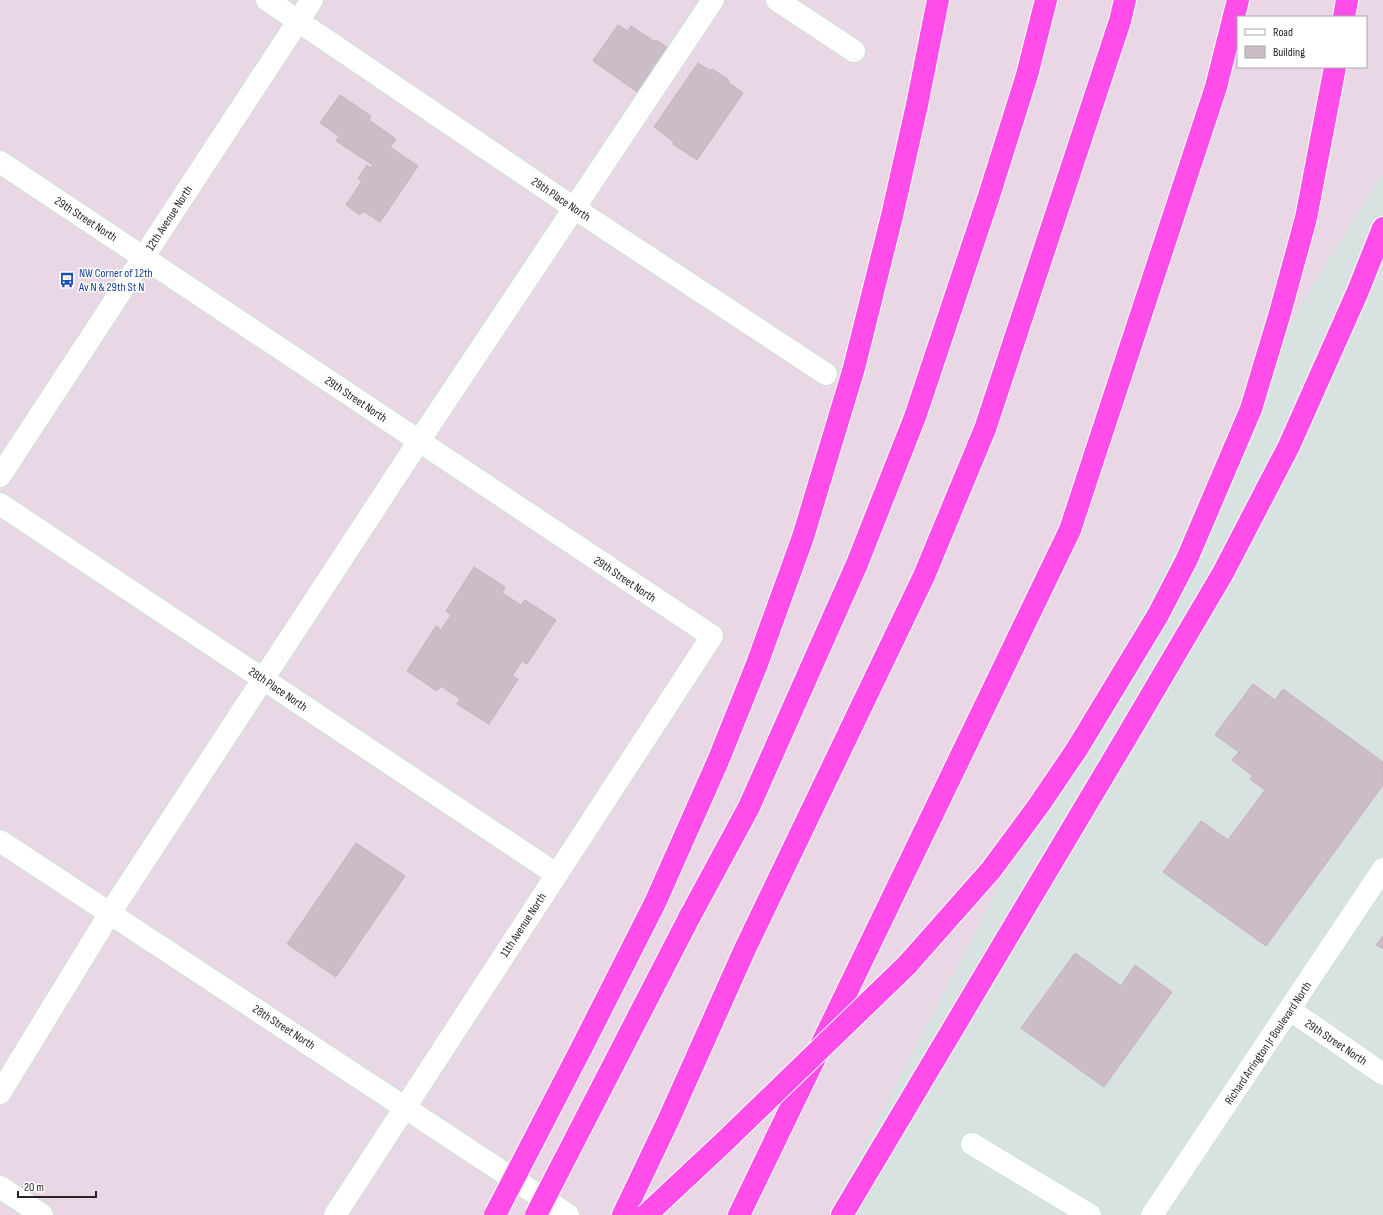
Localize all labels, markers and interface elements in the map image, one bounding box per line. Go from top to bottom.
legend [1237,16,1367,68]
text: Road [1273,25,1293,40]
text: Building [1273,45,1305,60]
street label: 29th Place North [528,174,593,225]
street label: 12th Avenue North [143,183,196,254]
street label: 29th Street North [52,194,120,245]
place label: NW Corner of 12th Av N & 29th St N [78,266,153,295]
bus stop icon: NW Corner of 12th Av N & 29th St N [58,271,76,289]
street label: 29th Street North [322,373,390,426]
street label: 29th Street North [591,553,659,606]
street label: 28th Place North [245,664,310,715]
street label: 11th Avenue North [497,890,550,960]
street label: Richard Arrington Jr Boulevard North [1222,979,1315,1108]
street label: 28th Street North [250,1002,318,1053]
street label: 29th Street North [1302,1016,1370,1069]
scale bar [18,1173,96,1199]
text: 20 m [24,1180,44,1195]

